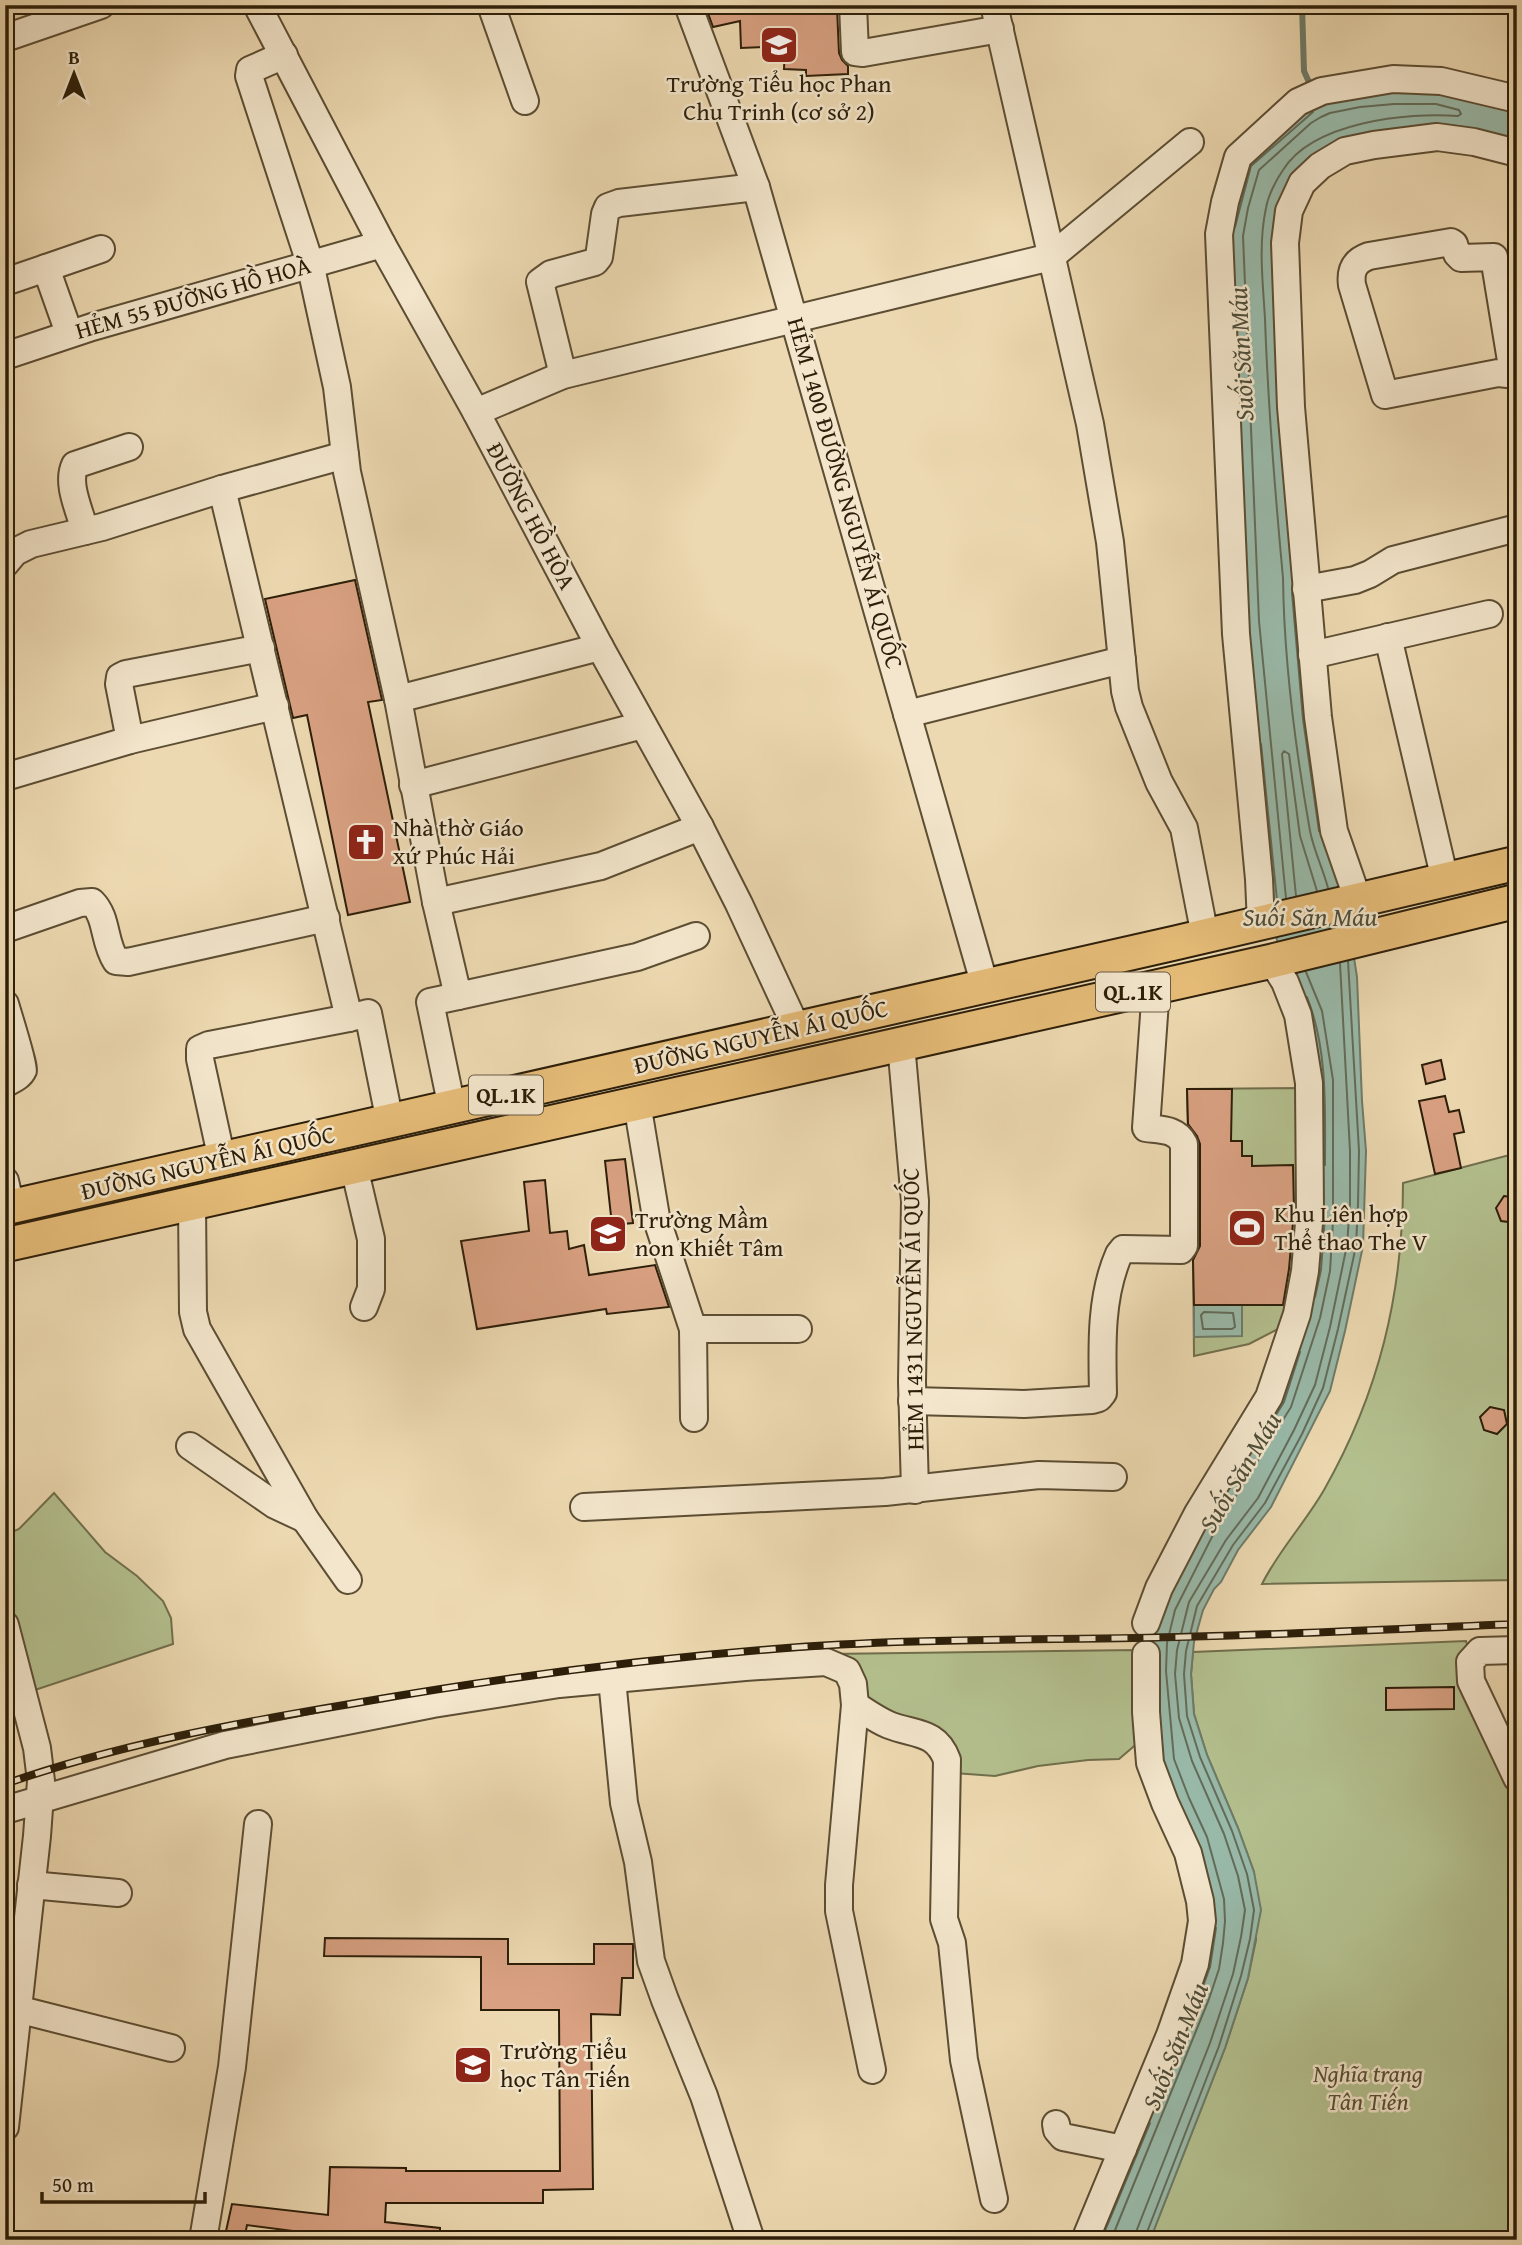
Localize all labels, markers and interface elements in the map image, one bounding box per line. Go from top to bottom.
school or university icon: Trường Tiểu học Phan Chu Trinh (cơ sở 2) [758,24,800,66]
north arrow [38,38,108,108]
text: B [68,43,80,71]
place label: Trường Tiểu học Phan Chu Trinh (cơ sở 2) [666,66,892,129]
street label: HẺM 55 ĐƯỜNG HỒ HOÀ [71,247,315,348]
water label: Suối Săn Máu [1217,286,1264,422]
street label: HẺM 1400 ĐƯỜNG NGUYỄN ÁI QUỐC [778,313,912,673]
street label: ĐƯỜNG HỒ HÒA [478,436,585,596]
place label: Nhà thờ Giáo xứ Phúc Hải [393,810,524,873]
church icon: Nhà thờ Giáo xứ Phúc Hải [345,821,387,863]
water label: Suối Săn Máu [1243,897,1377,936]
road number: QL.1K [1096,973,1170,1012]
street label: ĐƯỜNG NGUYỄN ÁI QUỐC [630,990,891,1083]
road number: QL.1K [469,1076,543,1114]
street label: ĐƯỜNG NGUYỄN ÁI QUỐC [77,1116,338,1209]
street label: HẺM 1431 NGUYỄN ÁI QUỐC [893,1167,932,1451]
place label: Khu Liên hợp Thể thao The V [1274,1196,1428,1259]
place label: Trường Mầm non Khiết Tâm [635,1202,784,1265]
sports icon: Khu Liên hợp Thể thao The V [1226,1207,1268,1249]
school or university icon: Trường Mầm non Khiết Tâm [587,1213,629,1255]
water label: Suối Săn Máu [1188,1404,1291,1540]
water label: Suối Săn Máu [1131,1976,1218,2116]
place label: Trường Tiểu học Tân Tiến [500,2033,631,2096]
school or university icon: Trường Tiểu học Tân Tiến [452,2044,494,2086]
park label: Nghĩa trang Tân Tiến [1312,2056,1423,2119]
scale bar [42,2161,205,2205]
text: 50 m [52,2169,94,2200]

